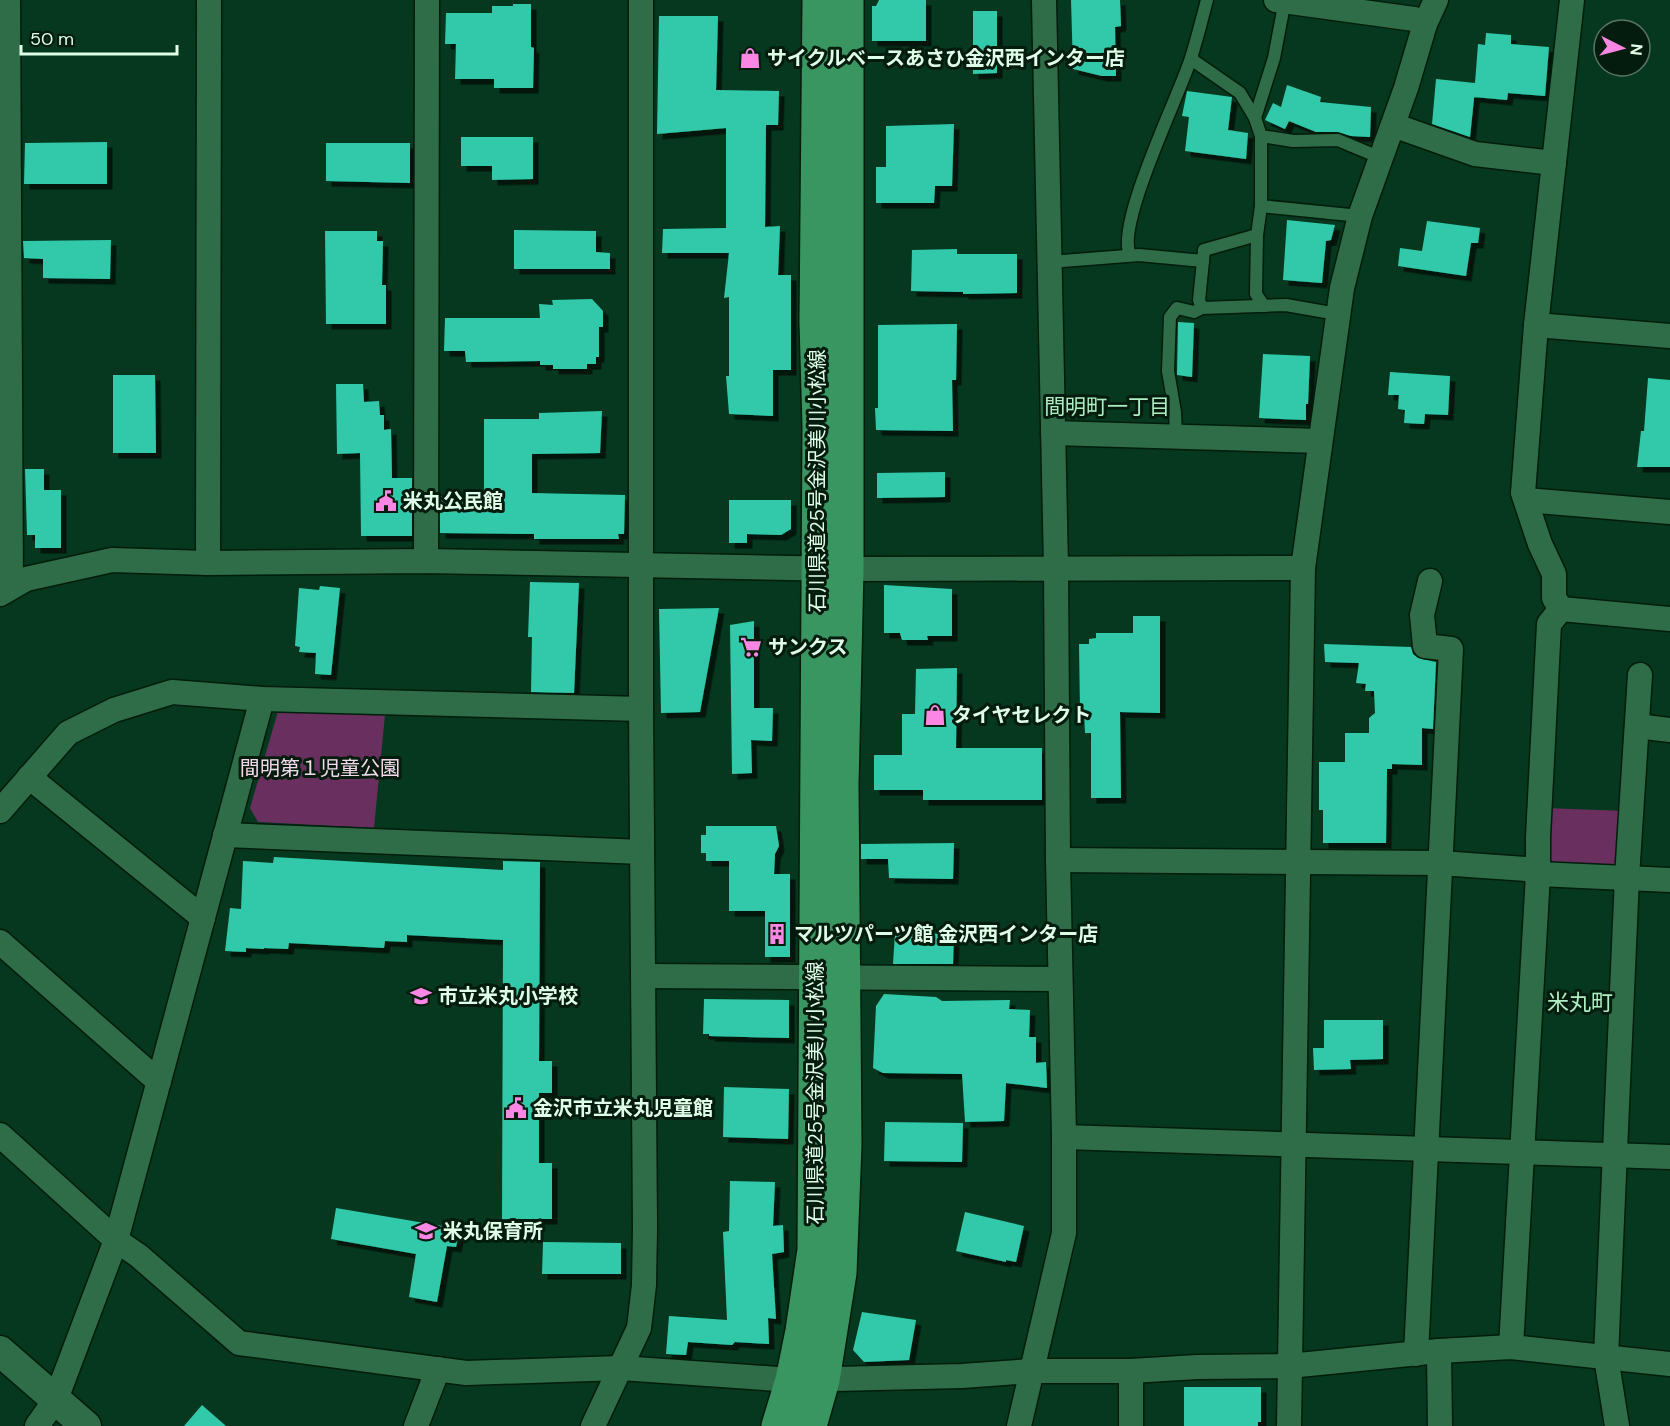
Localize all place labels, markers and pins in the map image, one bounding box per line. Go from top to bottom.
place label: サイクルベースあさひ金沢西インター店 [767,45,1125,71]
shop icon: サイクルベースあさひ金沢西インター店 [738,46,762,70]
place label: 米丸公民館 [403,488,503,514]
public building icon: 米丸公民館 [374,489,398,513]
place label: サンクス [768,634,847,660]
supermarket icon: サンクス [739,635,763,659]
place label: タイヤセレクト [952,702,1091,728]
shop icon: タイヤセレクト [923,703,947,727]
place label: マルツパーツ館 金沢西インター店 [794,921,1098,947]
building icon: マルツパーツ館 金沢西インター店 [765,922,789,946]
place label: 市立米丸小学校 [438,983,578,1009]
school or university icon: 市立米丸小学校 [409,984,433,1008]
place label: 金沢市立米丸児童館 [533,1095,713,1121]
public building icon: 金沢市立米丸児童館 [504,1096,528,1120]
place label: 米丸保育所 [443,1218,543,1244]
school or university icon: 米丸保育所 [414,1219,438,1243]

